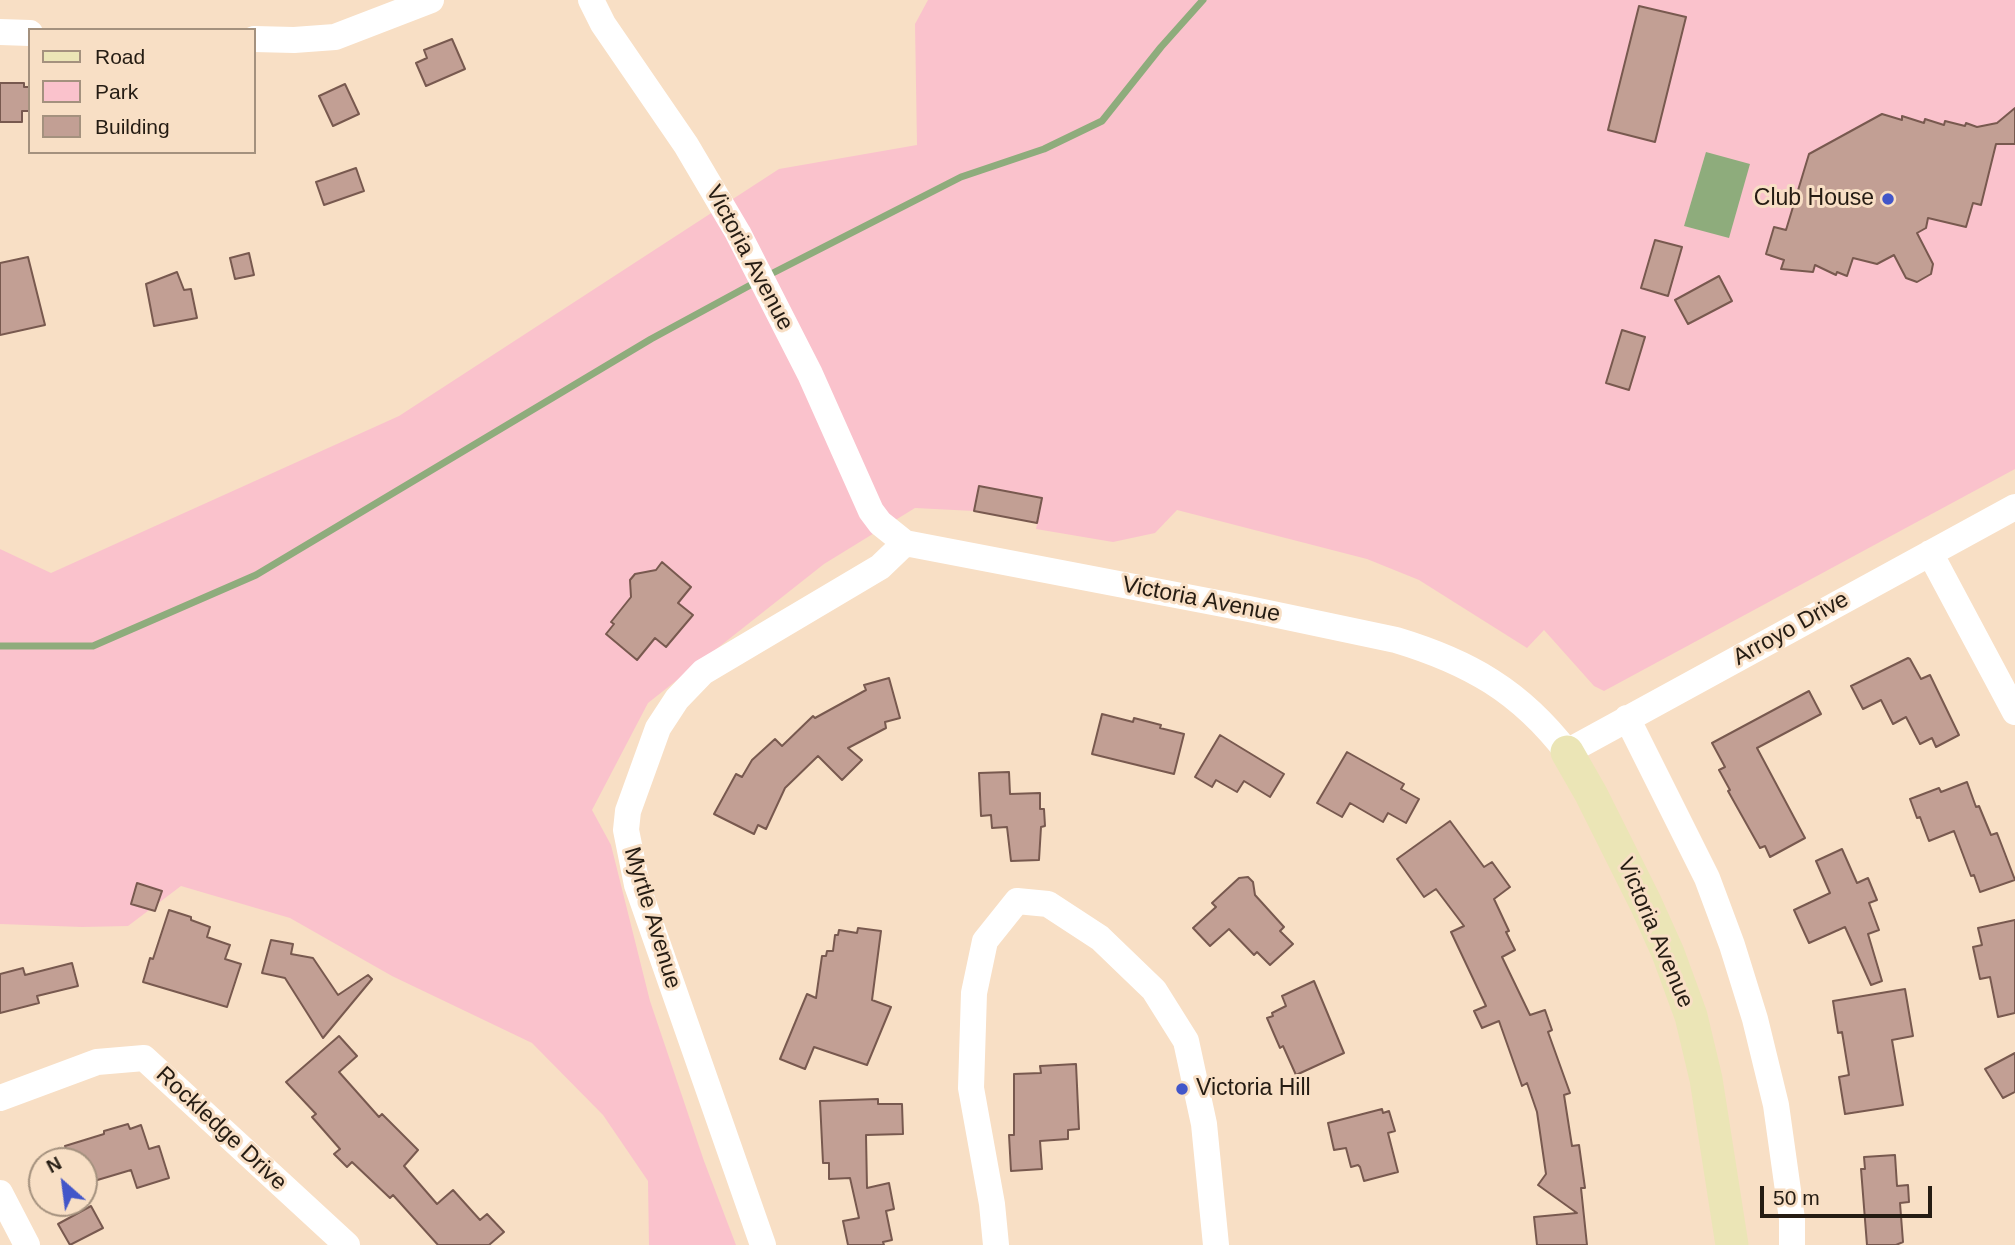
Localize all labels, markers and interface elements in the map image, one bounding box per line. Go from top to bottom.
legend [28,28,256,154]
text: Road [95,45,145,68]
text: Park [95,80,138,103]
text: Building [95,115,170,138]
street label: Victoria Avenue [699,181,799,335]
place label: Club House [1754,185,1874,213]
marker: Club House [1880,191,1896,207]
street label: Victoria Avenue [1120,571,1282,629]
street label: Arroyo Drive [1728,586,1854,672]
street label: Myrtle Avenue [617,844,687,992]
street label: Victoria Avenue [1611,854,1699,1012]
street label: Rockledge Drive [150,1061,292,1197]
place label: Victoria Hill [1196,1075,1311,1103]
marker: Victoria Hill [1174,1081,1190,1097]
north arrow [28,1147,98,1217]
text: N [43,1152,65,1177]
scale bar [1763,1172,1934,1216]
text: 50 m [1773,1186,1820,1209]

